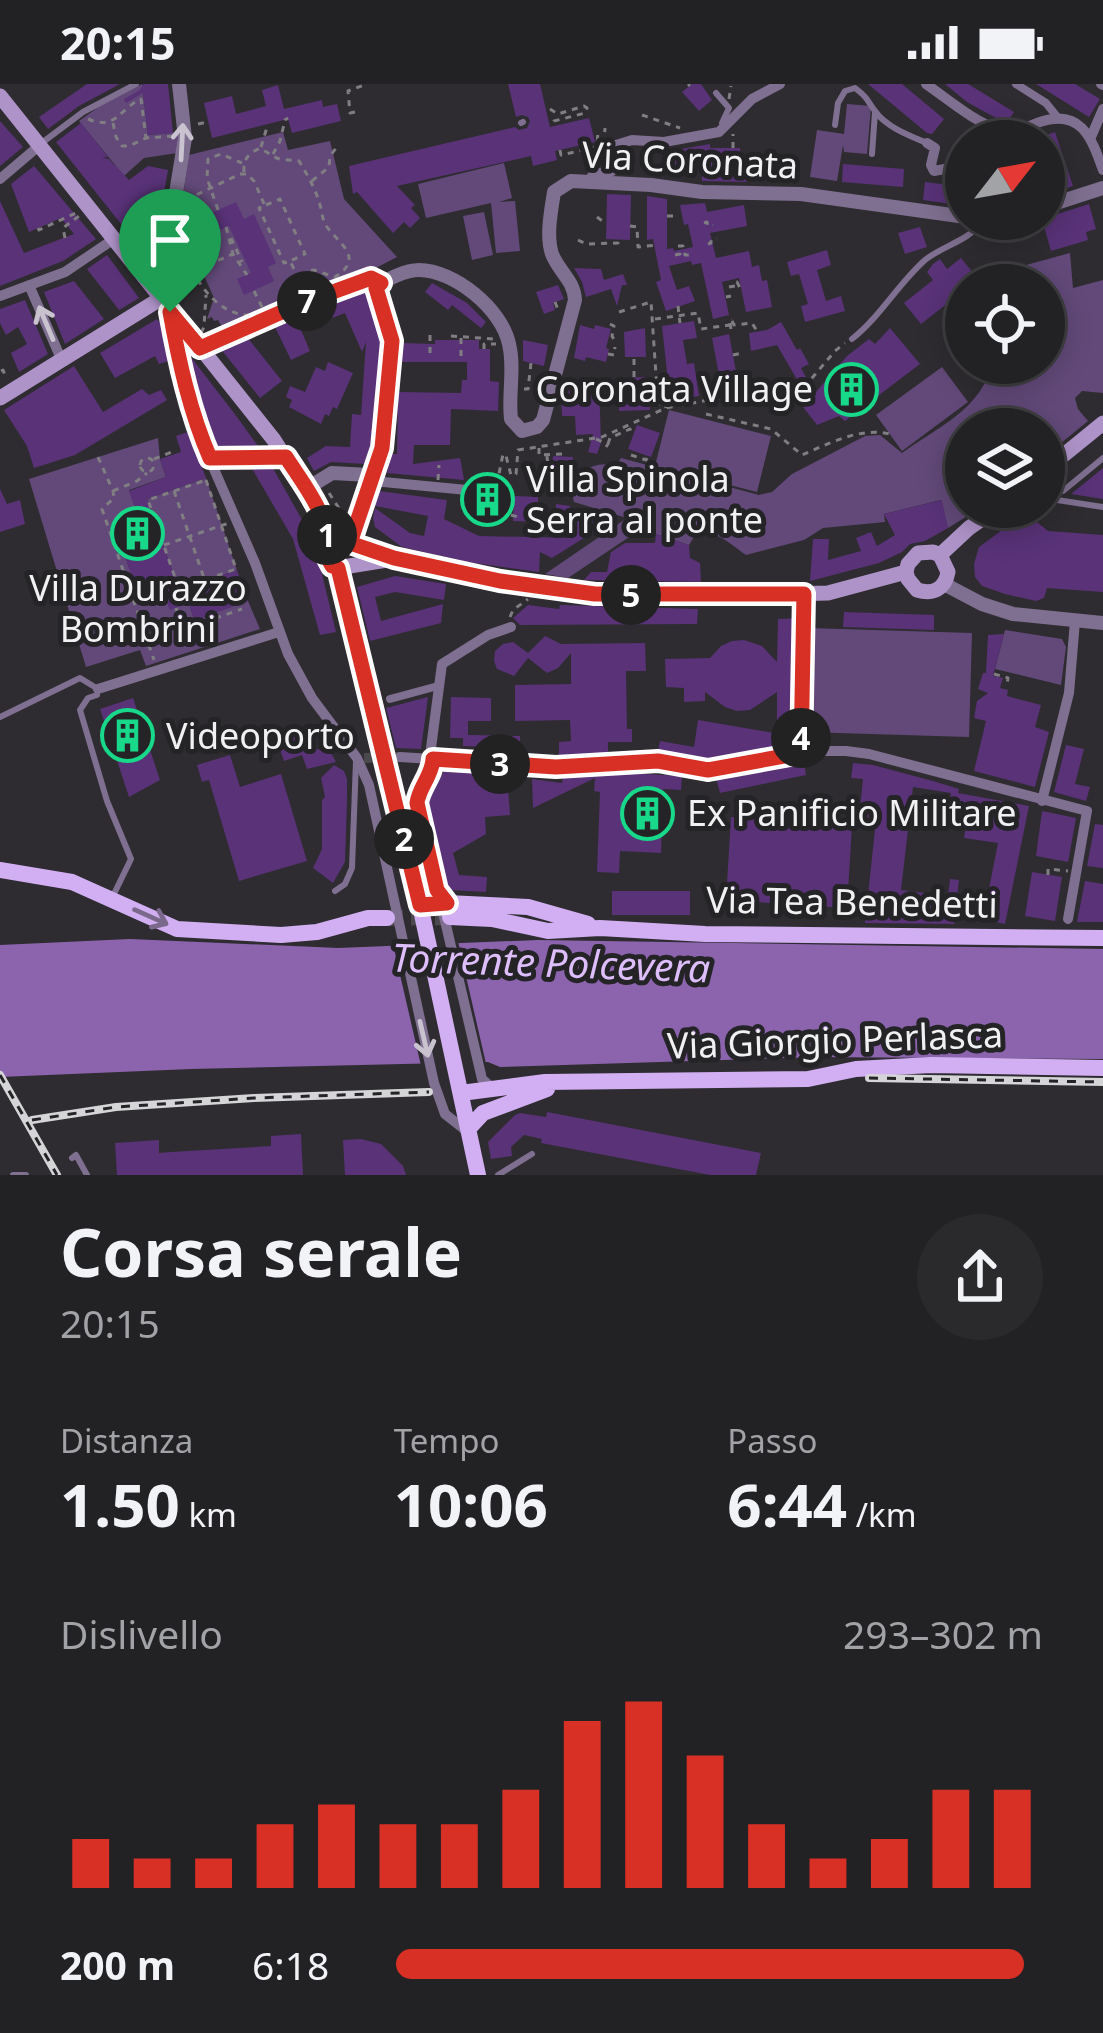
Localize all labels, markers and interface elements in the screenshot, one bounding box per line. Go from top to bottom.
text: 20:15 [60,12,176,73]
north arrow [945,120,1065,240]
map controls [945,120,1065,528]
one-way arrow [171,123,194,162]
street label: Via Coronata [581,129,799,190]
pin [119,189,221,312]
icon: arrive [137,207,203,273]
button: locate [945,264,1065,384]
pin: 7 [277,271,337,331]
text: 7 [298,278,316,323]
one-way arrow [33,305,55,341]
building icon: Coronata Village [824,361,880,417]
place label: Coronata Village [535,364,813,413]
button: layers [945,408,1065,528]
place label: Villa Spinola Serra al ponte [526,454,763,544]
building icon: Villa Spinola Serra al ponte [459,472,515,528]
building icon: Villa Durazzo Bombrini [110,505,166,561]
pin: 1 [297,505,357,565]
text: 1 [318,512,336,557]
place label: Villa Durazzo Bombrini [29,563,247,653]
pin: 5 [601,565,661,625]
text: 5 [622,572,640,617]
building icon: Videoporto [99,708,155,764]
pin: 4 [771,708,831,768]
place label: Videoporto [166,711,355,760]
text: 4 [792,715,810,760]
pin: 3 [470,734,530,794]
text: 3 [491,741,509,786]
building icon: Ex Panificio Militare [620,785,676,841]
place label: Ex Panificio Militare [687,788,1016,837]
pin: 2 [374,809,434,869]
text: 2 [395,816,413,861]
street label: Via Tea Benedetti [706,874,998,929]
one-way arrow [132,907,168,929]
water label: Torrente Polcevera [391,929,711,994]
street label: Via Giorgio Perlasca [666,1009,1004,1070]
one-way arrow [414,1019,436,1057]
text: Corsa serale [60,1206,462,1296]
button: share [917,1214,1043,1340]
text: 20:15 [60,1296,160,1349]
text: Distanza [60,1418,193,1463]
text: Tempo [394,1418,499,1463]
text: Passo [727,1418,817,1463]
text: 1.50 [60,1463,180,1545]
text: 10:06 [394,1463,548,1545]
text: 6:44 [727,1463,847,1545]
text: km [180,1492,237,1537]
text: /km [847,1492,917,1537]
text: Dislivello [60,1607,223,1660]
text: 293–302 m [843,1607,1043,1660]
text: 200 m [60,1938,175,1991]
text: 6:18 [252,1938,329,1991]

